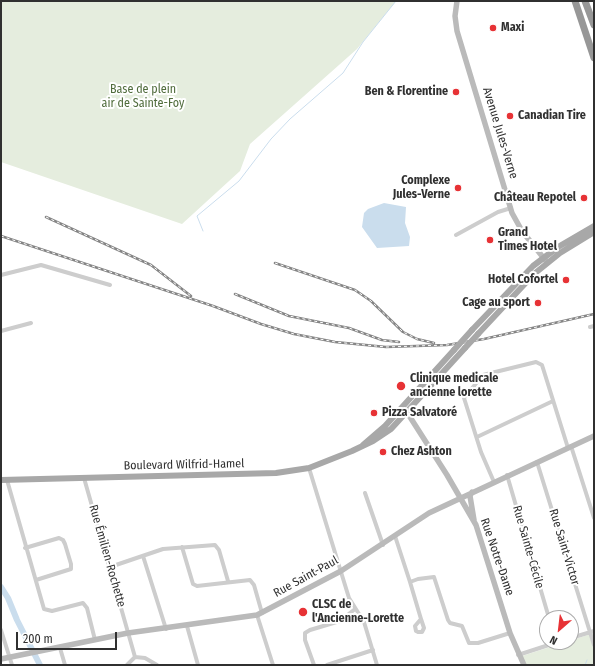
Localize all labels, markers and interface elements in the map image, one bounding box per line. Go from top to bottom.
place label: Maxi [501,21,524,35]
marker: Maxi [488,23,498,33]
park label: Base de plein air de Sainte-Foy [102,83,184,111]
place label: Ben & Florentine [365,85,448,99]
street label: Avenue Jules-Verne [479,86,521,180]
marker: Ben & Florentine [451,87,461,97]
place label: Canadian Tire [518,109,586,123]
marker: Canadian Tire [505,111,515,121]
place label: Complexe Jules-Verne [393,174,450,202]
marker: Complexe Jules-Verne [453,183,463,193]
place label: Château Repotel [494,191,576,205]
marker: Château Repotel [579,193,589,203]
place label: Grand Times Hotel [498,226,557,254]
marker: Grand Times Hotel [485,235,495,245]
place label: Hotel Cofortel [488,273,558,287]
marker: Hotel Cofortel [561,275,571,285]
place label: Cage au sport [462,296,530,310]
marker: Cage au sport [533,298,543,308]
place label: Clinique medicale ancienne lorette [410,372,498,400]
marker: Clinique medicale ancienne lorette [395,380,407,392]
place label: Pizza Salvatoré [382,406,457,420]
marker: Pizza Salvatoré [369,408,379,418]
place label: Chez Ashton [391,445,452,459]
marker: Chez Ashton [378,447,388,457]
street label: Boulevard Wilfrid-Hamel [124,457,244,473]
street label: Rue Émilien-Rochette [85,503,129,609]
street label: Rue Sainte-Cécile [509,504,547,590]
street label: Rue Saint-Victor [546,507,582,587]
street label: Rue Notre-Dame [477,516,517,598]
street label: Rue Saint-Paul [271,553,341,601]
place label: CLSC de l'Ancienne-Lorette [312,598,404,626]
marker: CLSC de l'Ancienne-Lorette [297,606,309,618]
north arrow [539,610,579,650]
scale bar [18,624,119,650]
text: 200 m [23,632,53,646]
text: N [548,633,560,647]

